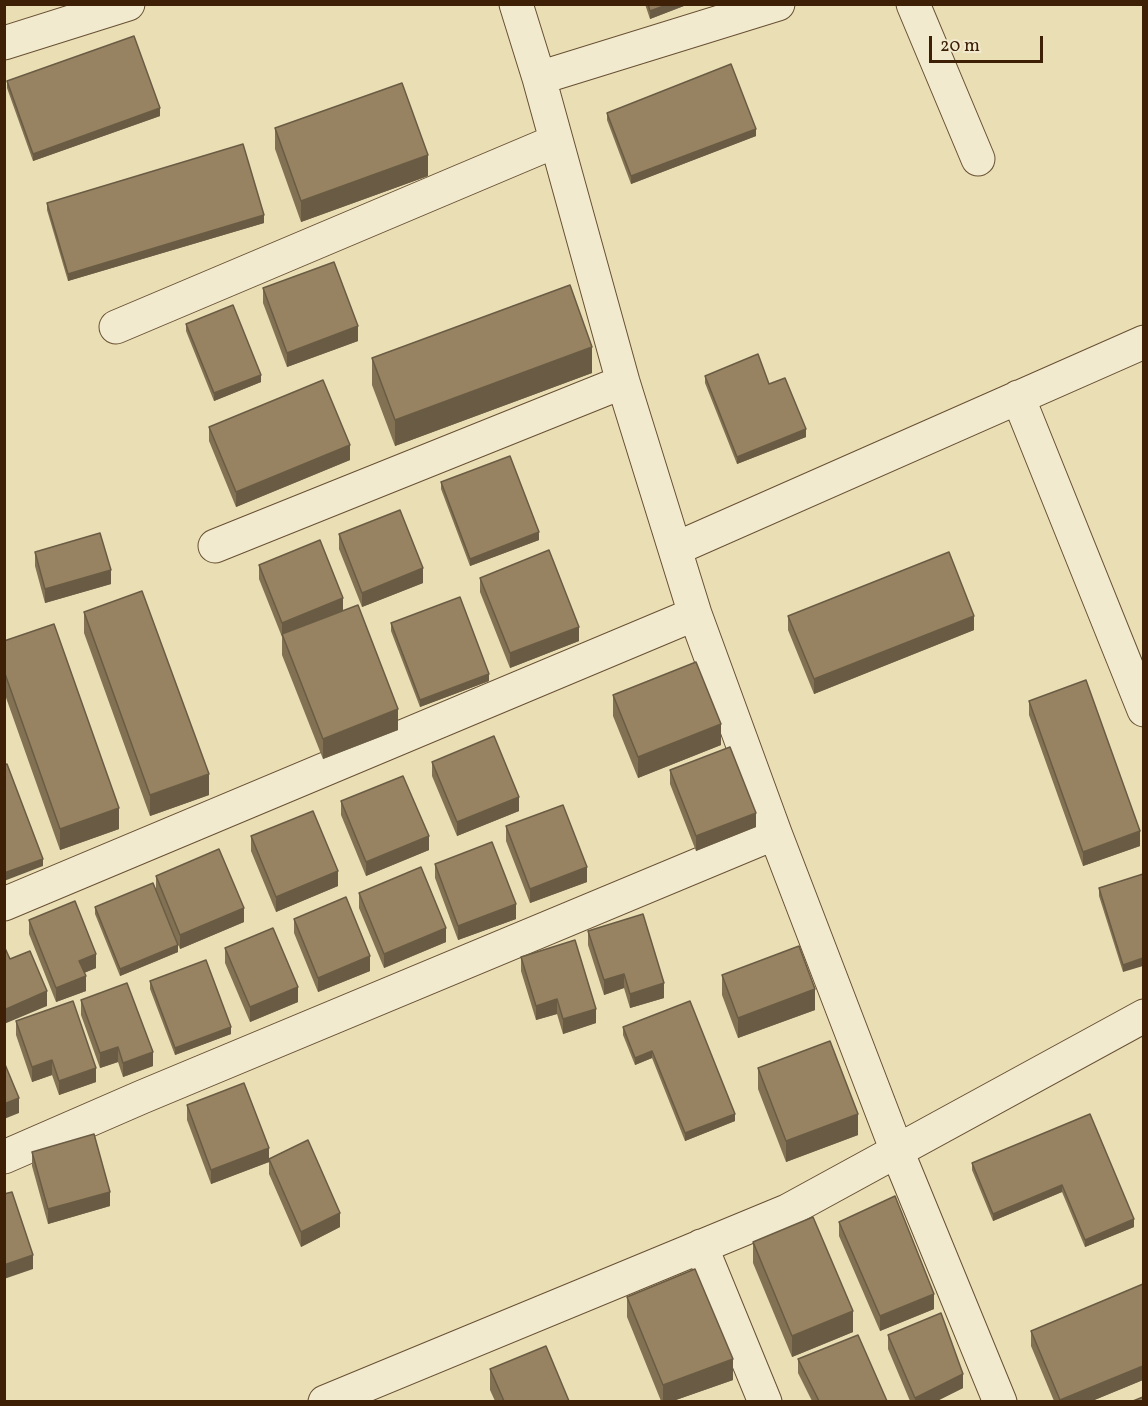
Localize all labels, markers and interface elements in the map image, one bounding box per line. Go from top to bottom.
scale bar [932,24,1046,62]
text: 20 m [940,34,980,59]

